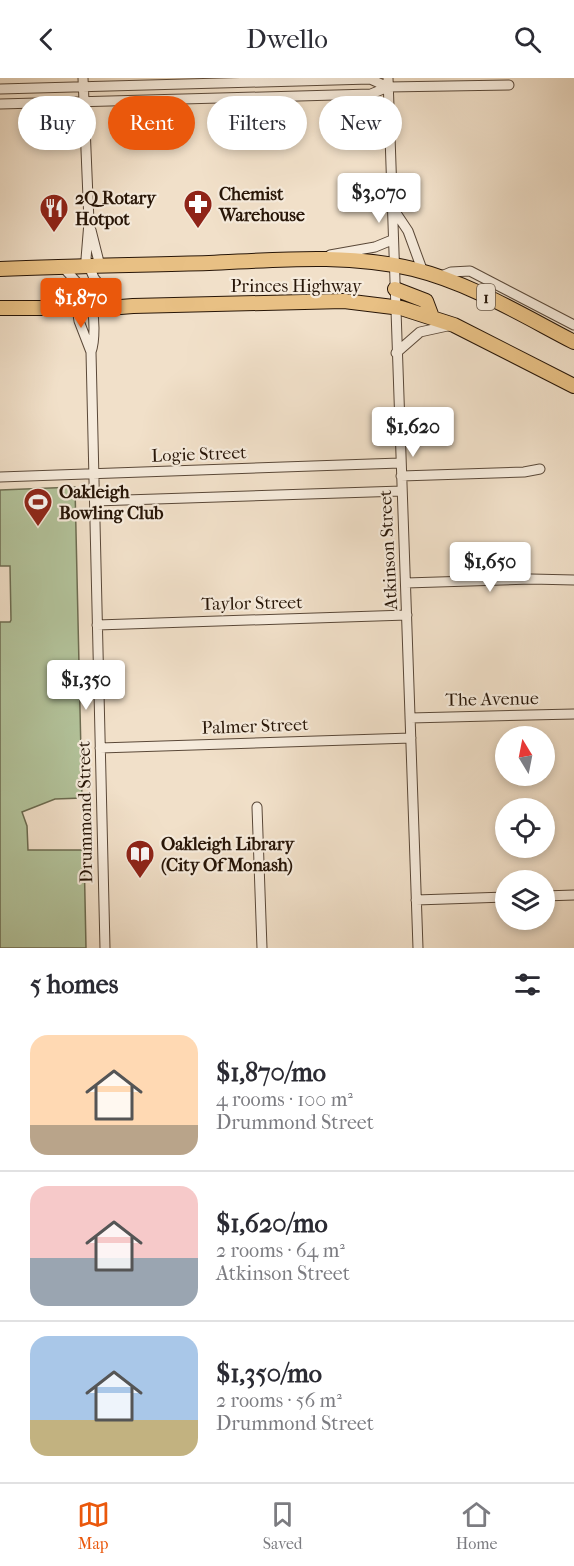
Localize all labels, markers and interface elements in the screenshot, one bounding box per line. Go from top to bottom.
icon: back [30,23,63,56]
text: Dwello [246,23,328,55]
icon: search [511,23,544,56]
chip: Buy [18,96,96,150]
chip: Rent [108,96,195,150]
chip: Filters [207,96,307,150]
chip: New [319,96,402,150]
pin: $3,070 [330,173,428,224]
text: $3,070 [352,181,407,204]
place label: Chemist Warehouse [218,184,305,226]
place label: 2Q Rotary Hotpot [75,188,157,230]
pharmacy icon: Chemist Warehouse [182,188,214,230]
restaurant icon: 2Q Rotary Hotpot [38,192,70,234]
street label: Princes Highway [230,276,363,297]
pin: $1,870 [32,278,130,329]
road number: 1 [477,284,495,310]
text: $1,870 [55,286,107,309]
pin: $1,620 [364,407,462,458]
text: $1,620 [386,415,440,438]
street label: Logie Street [151,442,248,467]
place label: Oakleigh Bowling Club [59,482,164,524]
sports icon: Oakleigh Bowling Club [22,486,54,528]
street label: Atkinson Street [375,489,402,612]
pin: $1,650 [441,542,539,593]
text: $1,650 [464,550,516,573]
street label: Taylor Street [201,592,303,615]
pin: $1,350 [37,660,135,711]
text: $1,350 [61,668,111,691]
street label: The Avenue [445,688,539,711]
street label: Palmer Street [201,714,309,739]
north arrow [495,726,555,786]
map controls [495,726,555,930]
street label: Drummond Street [74,740,97,883]
button: locate [495,798,555,858]
place label: Oakleigh Library (City Of Monash) [161,834,295,876]
library icon: Oakleigh Library (City Of Monash) [124,838,156,880]
button: layers [495,870,555,930]
icon: filters [511,968,544,1001]
text: 5 homes [30,969,118,1000]
text: $1,870/mo [216,1057,326,1088]
icon: home [78,1059,150,1131]
text: 4 rooms · 100 m² [216,1088,353,1111]
text: Drummond Street [216,1111,374,1134]
text: $1,620/mo [216,1208,328,1239]
icon: home [78,1210,150,1282]
text: 2 rooms · 64 m² [216,1239,345,1262]
text: Atkinson Street [216,1262,350,1285]
text: $1,350/mo [216,1358,322,1389]
icon: home [78,1360,150,1432]
text: 2 rooms · 56 m² [216,1389,342,1412]
text: Drummond Street [216,1412,374,1435]
tab: Map [77,1498,110,1553]
tab: Saved [263,1498,303,1553]
tab: Home [456,1498,497,1553]

